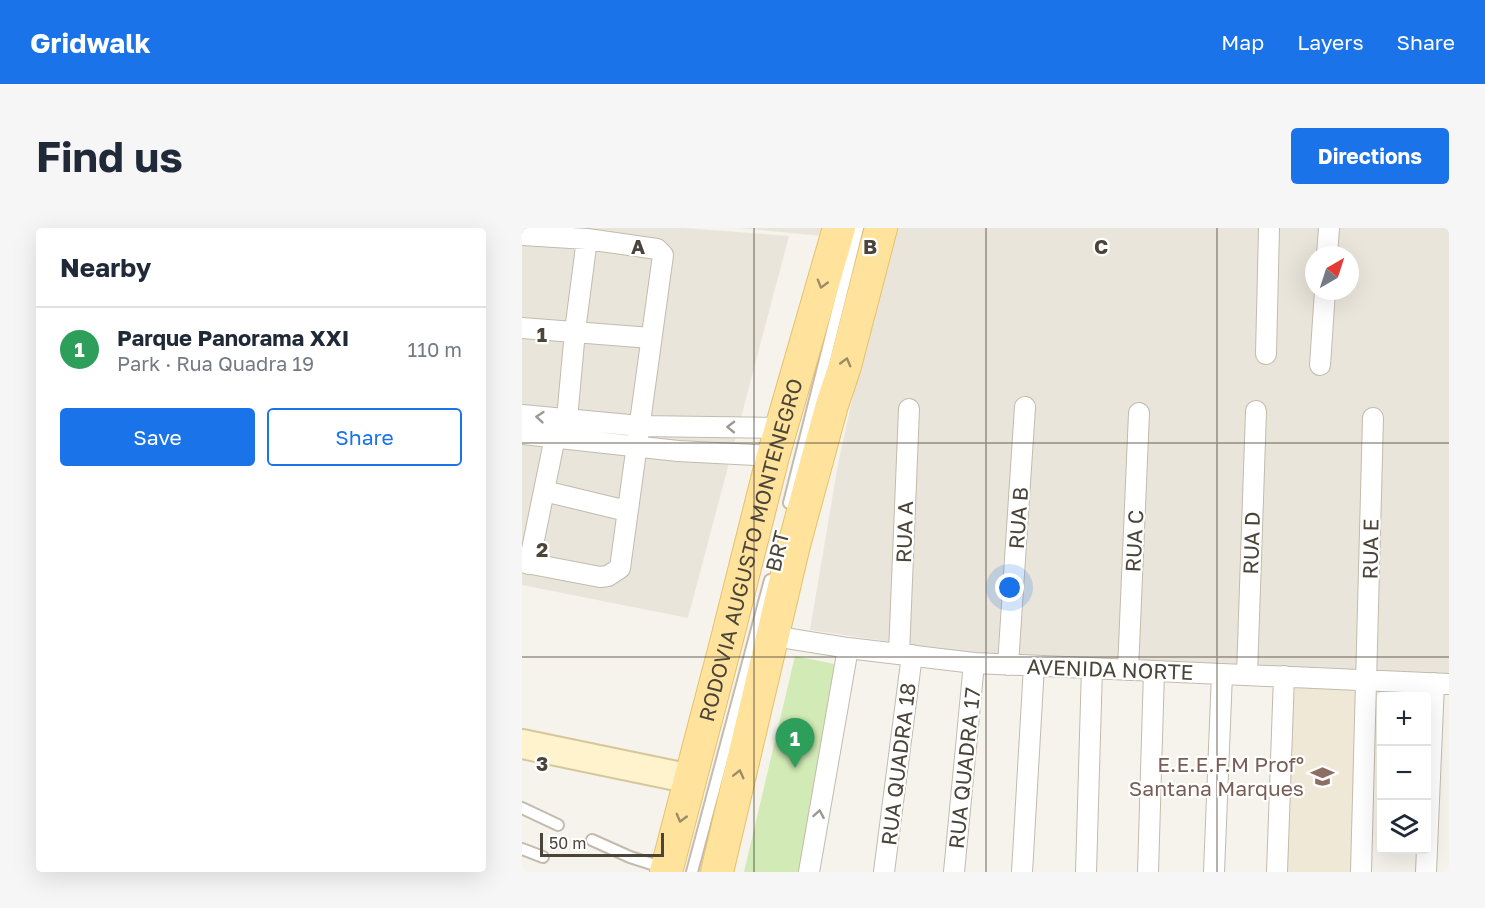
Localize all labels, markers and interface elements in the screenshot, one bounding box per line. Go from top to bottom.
text: Gridwalk [30,26,151,59]
text: Map [1221,29,1264,55]
text: Layers [1297,29,1364,55]
text: Share [1397,29,1455,55]
button: Directions [1291,128,1449,184]
text: Find us [36,131,183,181]
text: A [631,234,645,258]
text: B [863,234,877,258]
text: C [1094,234,1108,258]
north arrow [1305,246,1359,300]
text: Nearby [60,252,151,283]
one-way arrow [817,278,829,289]
text: 1 [537,322,547,346]
text: Parque Panorama XXI [117,324,349,351]
text: 1 [74,337,85,361]
text: 110 m [408,337,462,361]
text: Park · Rua Quadra 19 [117,351,314,375]
one-way arrow [838,357,851,367]
street label: RODOVIA AUGUSTO MONTENEGRO [693,375,808,724]
button: Save [60,408,255,466]
button: Share [267,408,462,466]
one-way arrow [536,411,545,424]
one-way arrow [726,421,735,433]
street label: RUA B [1003,486,1033,550]
street label: RUA A [890,500,918,564]
street label: RUA C [1119,509,1149,573]
street label: RUA D [1237,511,1265,575]
street label: RUA E [1356,518,1384,580]
street label: BRT [759,528,795,574]
text: 2 [536,537,548,561]
your location [995,573,1024,602]
street label: AVENIDA NORTE [1026,653,1194,685]
street label: RUA QUADRA 18 [875,681,921,847]
street label: RUA QUADRA 17 [943,686,985,850]
map controls [1377,692,1431,854]
button: + [1377,692,1431,746]
pin: 1 [776,718,814,768]
button: − [1377,746,1431,800]
text: 3 [536,751,548,775]
place label: E.E.E.F.M Profº Santana Marques [1129,751,1304,801]
school or university icon: E.E.E.F.M Profº Santana Marques [1309,763,1335,789]
one-way arrow [732,769,745,779]
button: layers [1377,800,1431,854]
one-way arrow [812,810,825,820]
one-way arrow [675,812,688,822]
scale bar [540,830,664,858]
text: 50 m [549,833,586,853]

